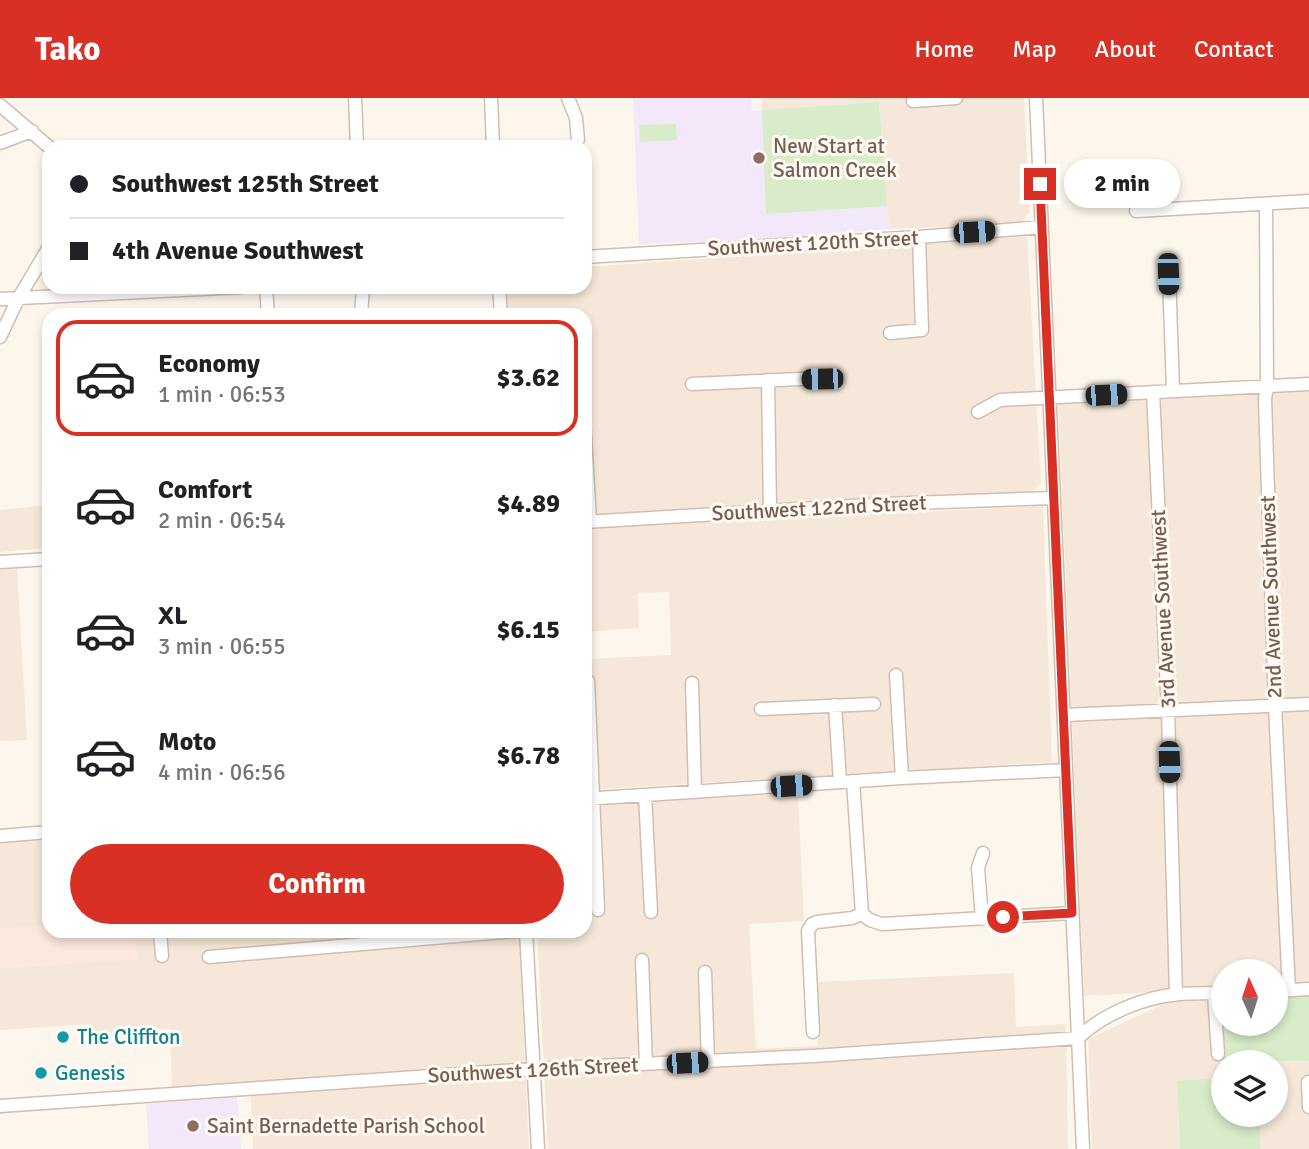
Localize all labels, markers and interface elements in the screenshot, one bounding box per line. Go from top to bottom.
text: Tako [35,29,100,70]
text: Home [914,34,974,64]
text: Map [1012,34,1057,64]
text: About [1095,34,1156,64]
text: Contact [1194,34,1274,64]
place label: New Start at Salmon Creek [773,133,897,183]
marker: New Start at Salmon Creek [751,150,767,166]
callout: 2 min [1064,160,1180,208]
text: Southwest 125th Street [112,168,379,200]
route end [1024,168,1056,200]
text: 2 min [1094,169,1150,198]
car [953,220,996,244]
street label: Southwest 120th Street [707,224,919,262]
text: 4th Avenue Southwest [112,235,364,267]
car [1157,253,1180,295]
icon: car [74,347,137,410]
text: Economy [158,348,260,380]
text: $3.62 [496,362,560,394]
car [801,368,844,390]
text: 1 min · 06:53 [158,380,286,409]
car [1085,383,1128,407]
icon: car [74,473,137,536]
text: Comfort [158,474,252,506]
text: $4.89 [496,488,560,520]
street label: Southwest 122nd Street [711,489,927,527]
street label: 2nd Avenue Southwest [1254,495,1288,699]
text: 2 min · 06:54 [158,506,286,535]
street label: 3rd Avenue Southwest [1145,509,1181,709]
icon: car [74,599,137,662]
text: XL [158,600,188,632]
text: $6.15 [496,614,560,646]
text: 3 min · 06:55 [158,632,286,661]
icon: car [74,725,137,788]
text: Moto [158,726,216,758]
text: $6.78 [496,740,560,772]
car [1158,741,1181,783]
text: 4 min · 06:56 [158,758,286,787]
car [770,774,813,798]
button: Confirm [70,844,564,924]
route start [987,901,1019,933]
north arrow [1211,959,1288,1036]
map controls [1211,959,1288,1127]
place label: The Cliffton [77,1024,181,1050]
marker: The Cliffton [55,1029,71,1045]
button: layers [1211,1050,1288,1127]
street label: Southwest 126th Street [427,1051,639,1089]
car [666,1051,709,1075]
place label: Genesis [55,1060,125,1086]
marker: Genesis [33,1065,49,1081]
place label: Saint Bernadette Parish School [207,1113,485,1139]
marker: Saint Bernadette Parish School [185,1118,201,1134]

